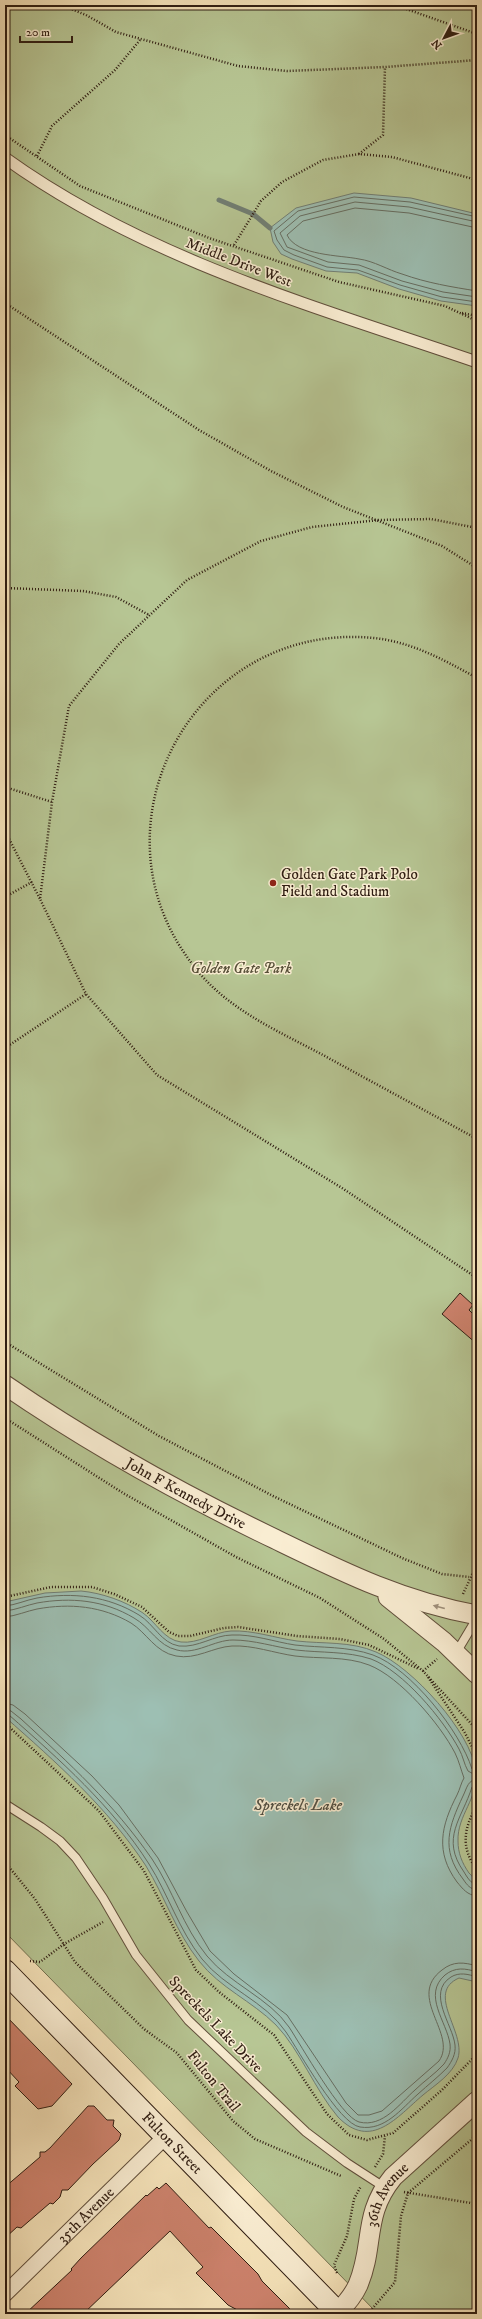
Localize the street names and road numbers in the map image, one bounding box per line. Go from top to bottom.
street label: Middle Drive West [183,234,295,291]
street label: John F Kennedy Drive [120,1453,249,1533]
street label: Spreckels Lake Drive [165,1972,267,2077]
street label: Fulton Trail [183,2047,245,2116]
street label: Fulton Street [138,2108,207,2178]
street label: 36th Avenue [362,2159,413,2229]
street label: 35th Avenue [54,2183,118,2247]

